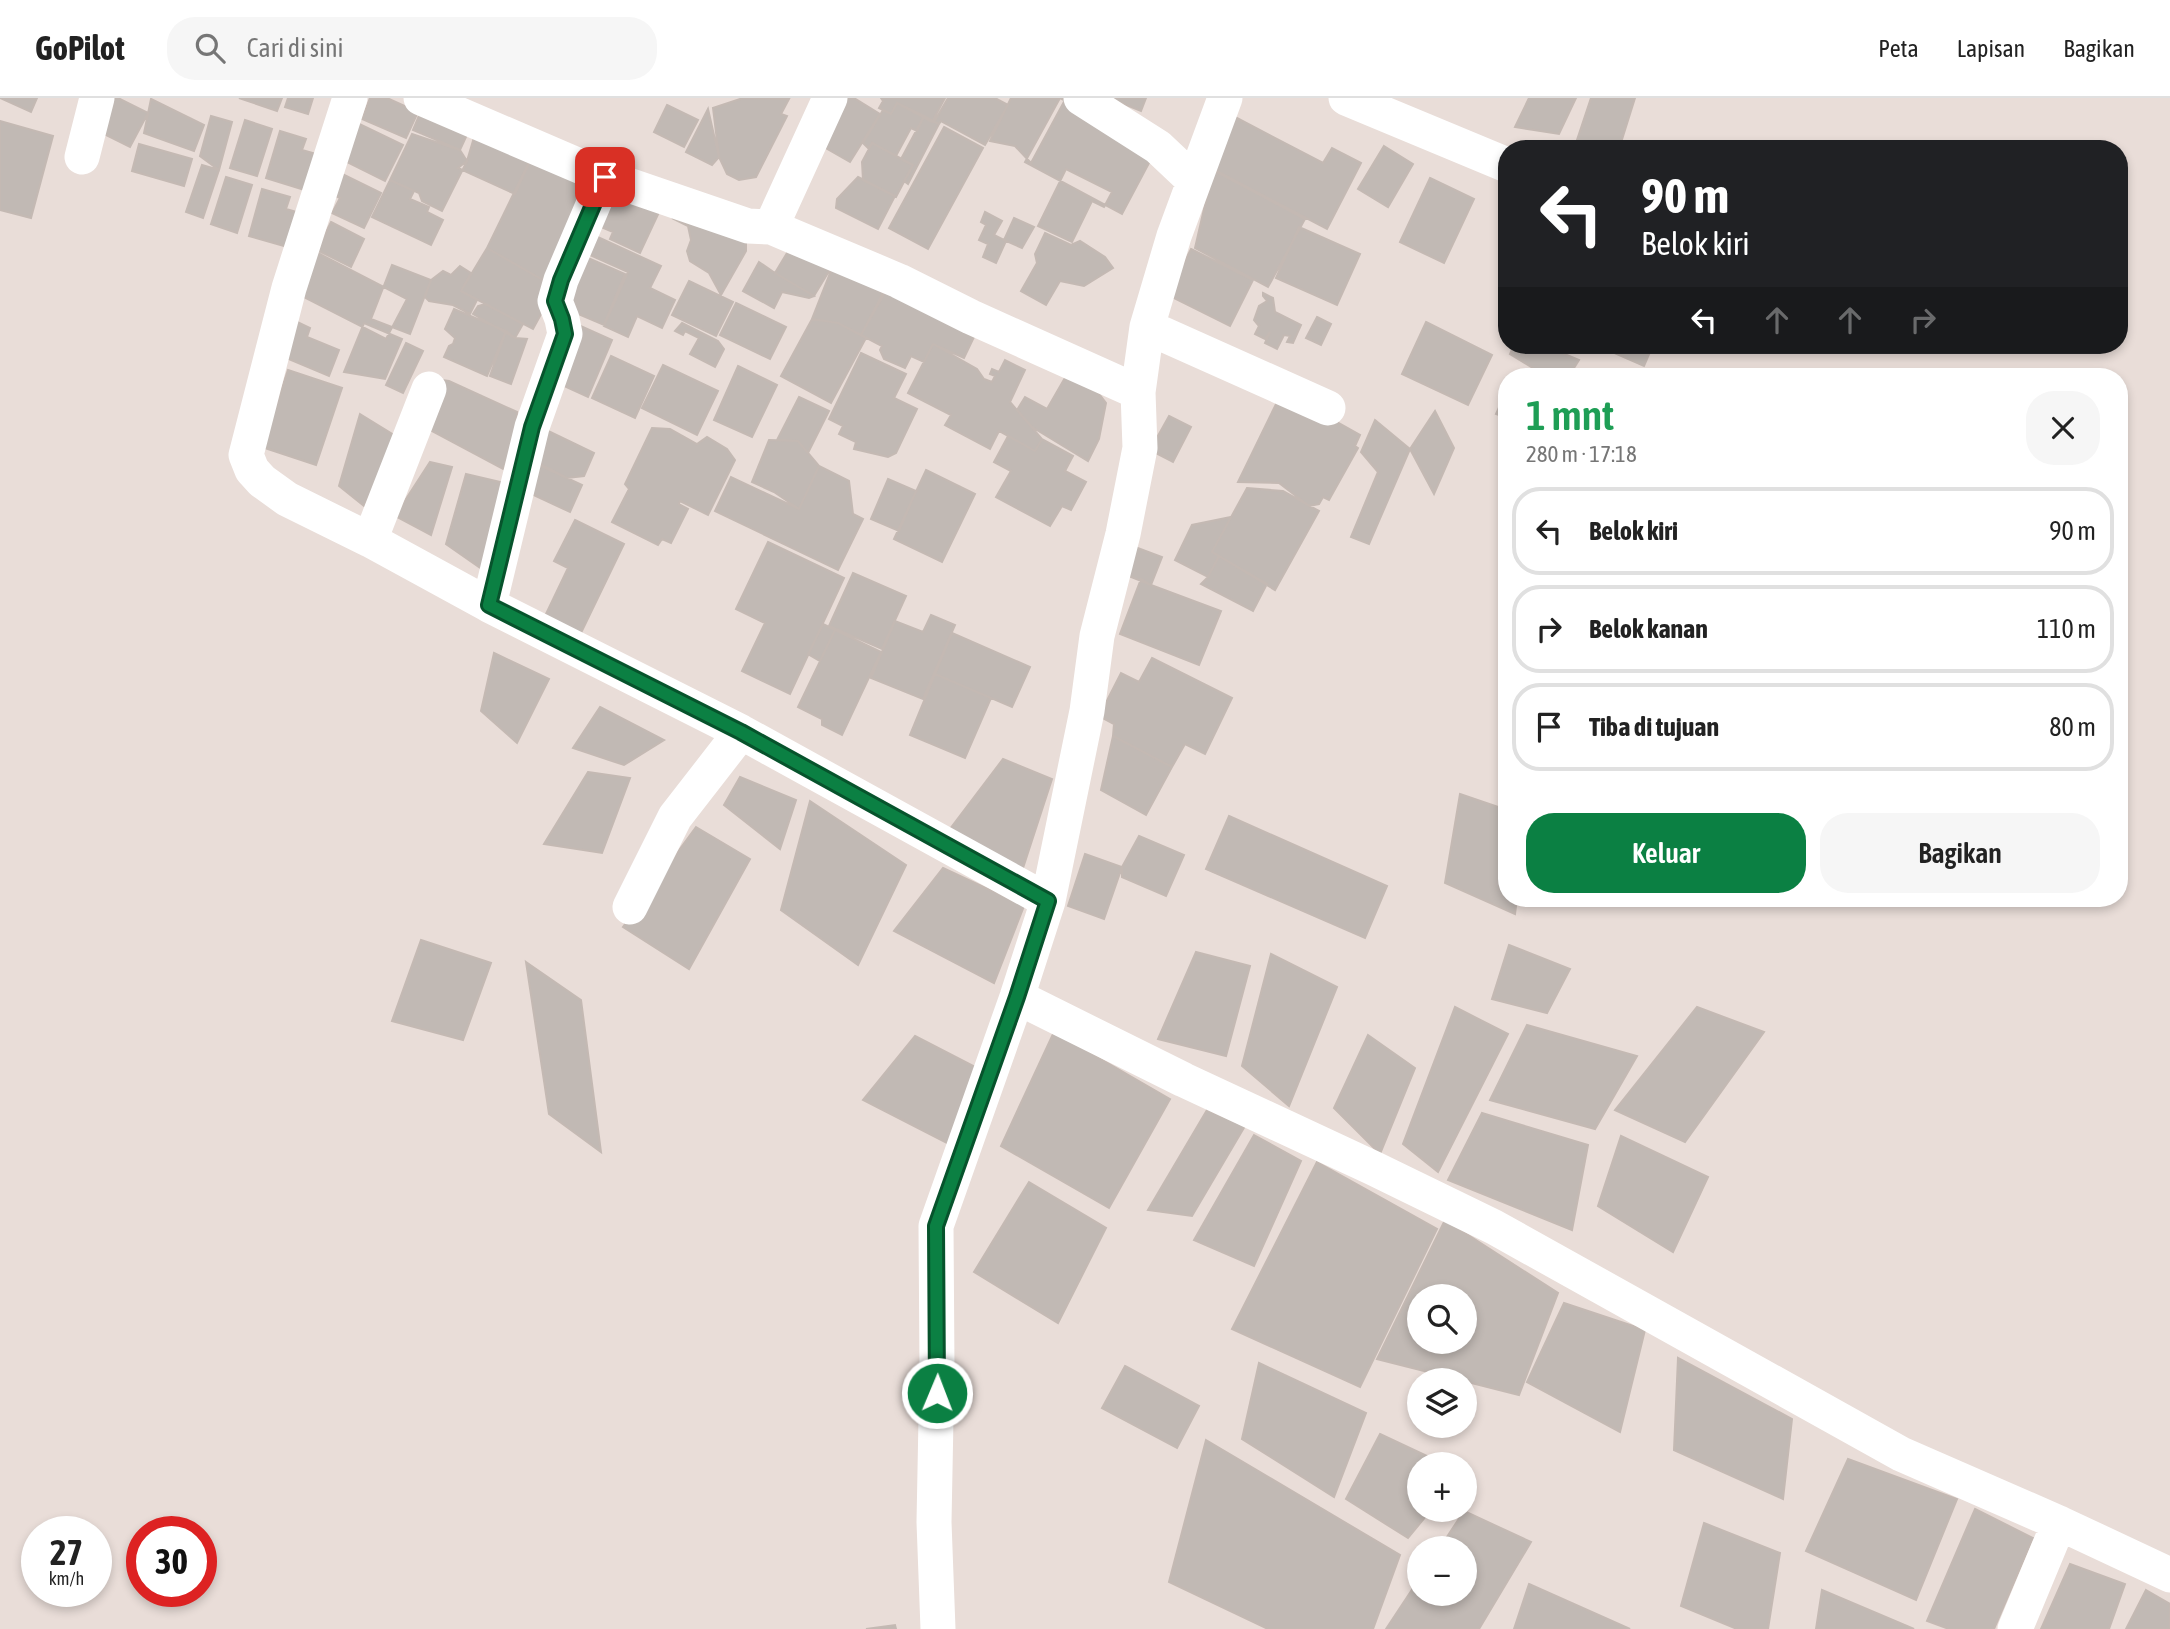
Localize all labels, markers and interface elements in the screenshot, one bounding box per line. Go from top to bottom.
search box [167,17,657,80]
text: GoPilot [35,29,125,67]
icon: search [191,29,229,67]
text: Cari di sini [247,33,343,63]
text: Peta [1878,35,1919,62]
text: Lapisan [1957,35,2025,62]
text: Bagikan [2063,35,2135,62]
pin [575,147,635,207]
icon: arrive [586,158,624,196]
text: 90 m [1641,167,1729,223]
icon: left [1526,168,1617,259]
text: Belok kiri [1641,225,1750,262]
icon: left [1685,301,1723,339]
icon: ahead [1758,301,1796,339]
icon: ahead [1831,301,1869,339]
icon: right [1904,301,1942,339]
text: 1 mnt [1526,391,1614,439]
button: close [2026,391,2100,465]
text: 280 m · 17:18 [1526,441,1637,467]
icon: left [1530,512,1568,550]
text: Belok kiri [1589,516,1678,546]
text: 90 m [2049,516,2096,546]
icon: right [1530,610,1568,648]
text: Belok kanan [1589,614,1708,644]
text: 110 m [2037,614,2096,644]
icon: arrive [1530,708,1568,746]
text: Tiba di tujuan [1589,712,1719,742]
text: 80 m [2049,712,2096,742]
button: Keluar [1526,813,1806,893]
button: Bagikan [1820,813,2100,893]
map controls [1407,1284,1477,1606]
button: search [1407,1284,1477,1354]
position arrow [900,1356,974,1430]
button: layers [1407,1368,1477,1438]
button: + [1407,1452,1477,1522]
speed limit sign: 30 [126,1516,217,1607]
text: 27 [50,1532,83,1572]
button: − [1407,1536,1477,1606]
text: km/h [49,1568,84,1589]

